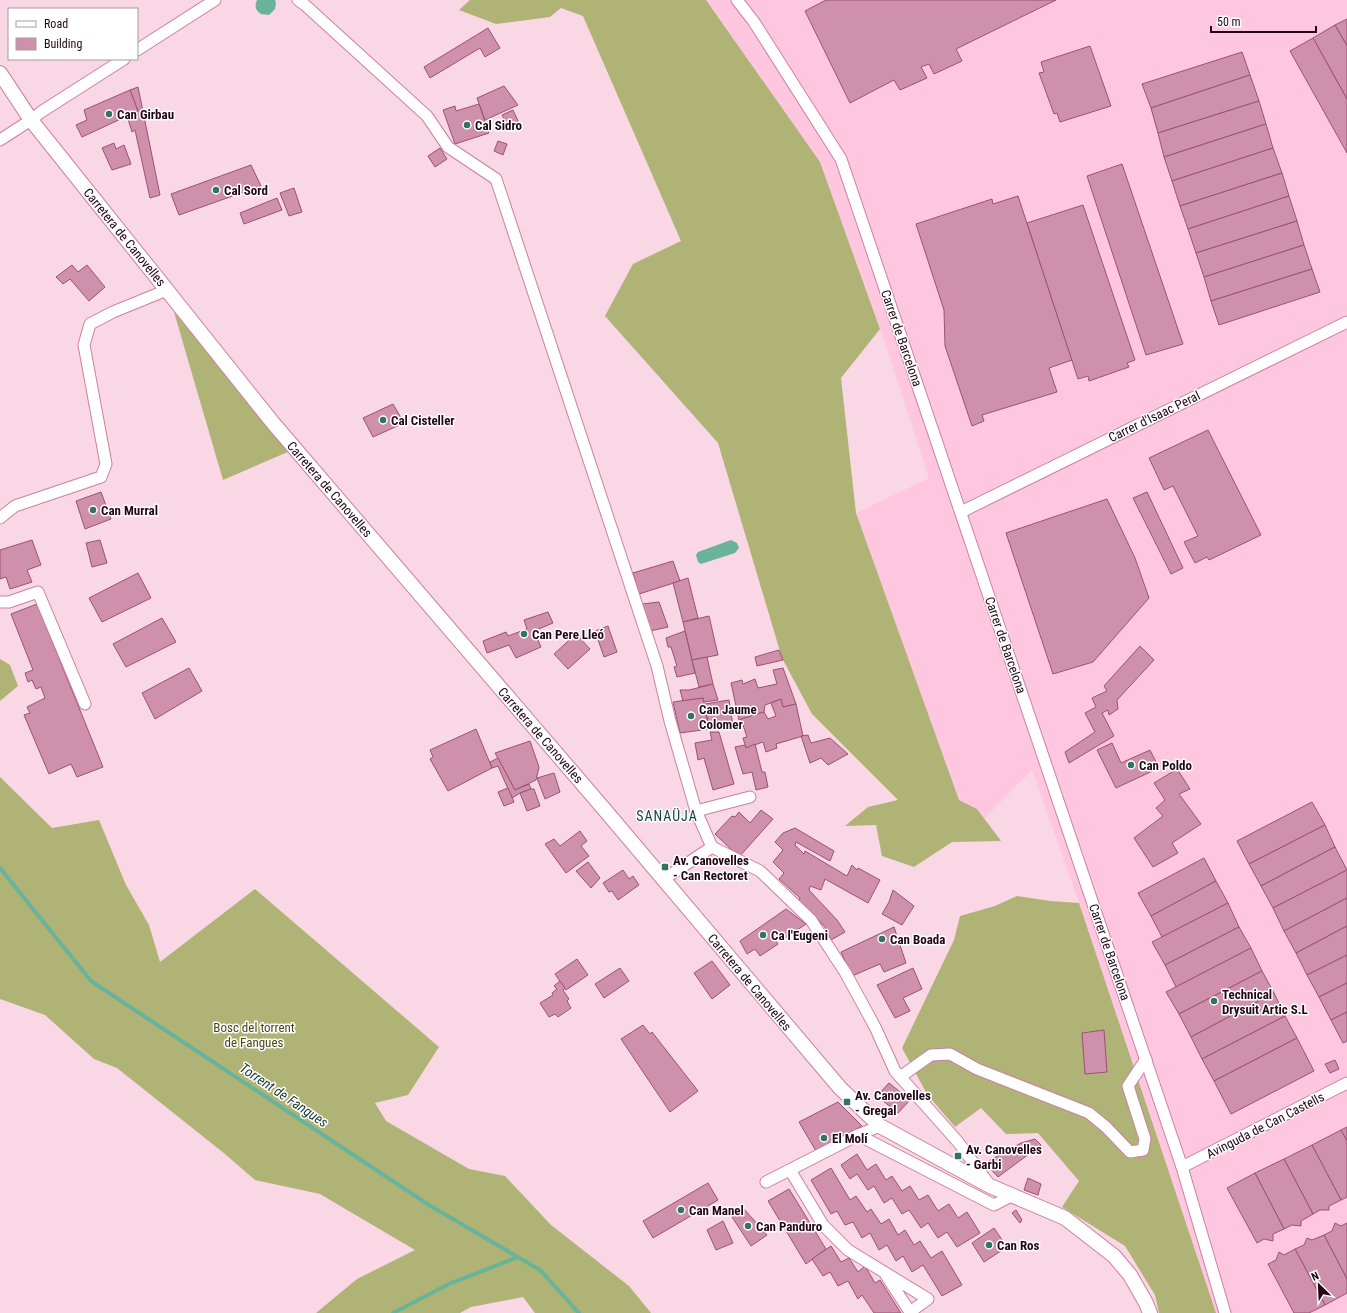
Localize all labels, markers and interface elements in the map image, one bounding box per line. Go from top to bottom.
legend [8,8,138,60]
scale bar [1211,8,1316,34]
text: 50 m [1217,15,1241,29]
text: Road [44,17,68,31]
text: Building [44,37,82,51]
place label: Can Girbau [117,107,174,122]
marker: Can Girbau [104,109,114,119]
place label: Cal Sidro [475,118,523,133]
marker: Cal Sidro [462,120,472,130]
place label: Cal Sord [224,183,268,198]
street label: Carretera de Canovelles [80,185,169,289]
marker: Cal Sord [211,185,221,195]
street label: Carrer de Barcelona [878,288,925,388]
street label: Carrer d'Isaac Peral [1106,388,1202,445]
place label: Cal Cisteller [391,413,455,428]
marker: Cal Cisteller [378,415,388,425]
street label: Carretera de Canovelles [284,438,375,540]
place label: Can Murral [101,503,158,518]
marker: Can Murral [88,505,98,515]
street label: Carrer de Barcelona [982,595,1029,695]
place label: Can Pere Lleó [532,627,605,642]
marker: Can Pere Lleó [519,629,529,639]
street label: Carretera de Canovelles [495,684,586,786]
place label: Can Jaume Colomer [699,702,757,732]
marker: Can Jaume Colomer [686,711,696,721]
place label: Can Poldo [1139,758,1192,773]
marker: Can Poldo [1126,760,1136,770]
district label: SANAÜJA [636,808,698,824]
place label: Av. Canovelles - Can Rectoret [673,853,749,883]
marker: Av. Canovelles - Can Rectoret [660,862,670,872]
street label: Carrer de Barcelona [1086,902,1133,1002]
place label: Ca l'Eugeni [771,928,828,943]
marker: Ca l'Eugeni [758,930,768,940]
street label: Carretera de Canovelles [705,931,795,1034]
place label: Can Boada [890,932,945,947]
marker: Can Boada [877,934,887,944]
place label: Technical Drysuit Artic S.L [1222,987,1308,1017]
marker: Technical Drysuit Artic S.L [1209,996,1219,1006]
park label: Bosc del torrent de Fangues [213,1020,295,1050]
water label: Torrent de Fangues [237,1060,331,1130]
place label: Av. Canovelles - Gregal [855,1088,931,1118]
street label: Avinguda de Can Castells [1204,1089,1327,1162]
marker: Av. Canovelles - Gregal [842,1097,852,1107]
place label: El Molí [832,1131,869,1146]
marker: El Molí [819,1133,829,1143]
place label: Av. Canovelles - Garbi [966,1142,1042,1172]
marker: Av. Canovelles - Garbi [953,1151,963,1161]
place label: Can Manel [689,1203,744,1218]
marker: Can Manel [676,1205,686,1215]
place label: Can Panduro [756,1219,823,1234]
marker: Can Panduro [743,1221,753,1231]
place label: Can Ros [997,1238,1040,1253]
marker: Can Ros [984,1240,994,1250]
north arrow [1299,1265,1339,1305]
text: N [1309,1269,1321,1284]

